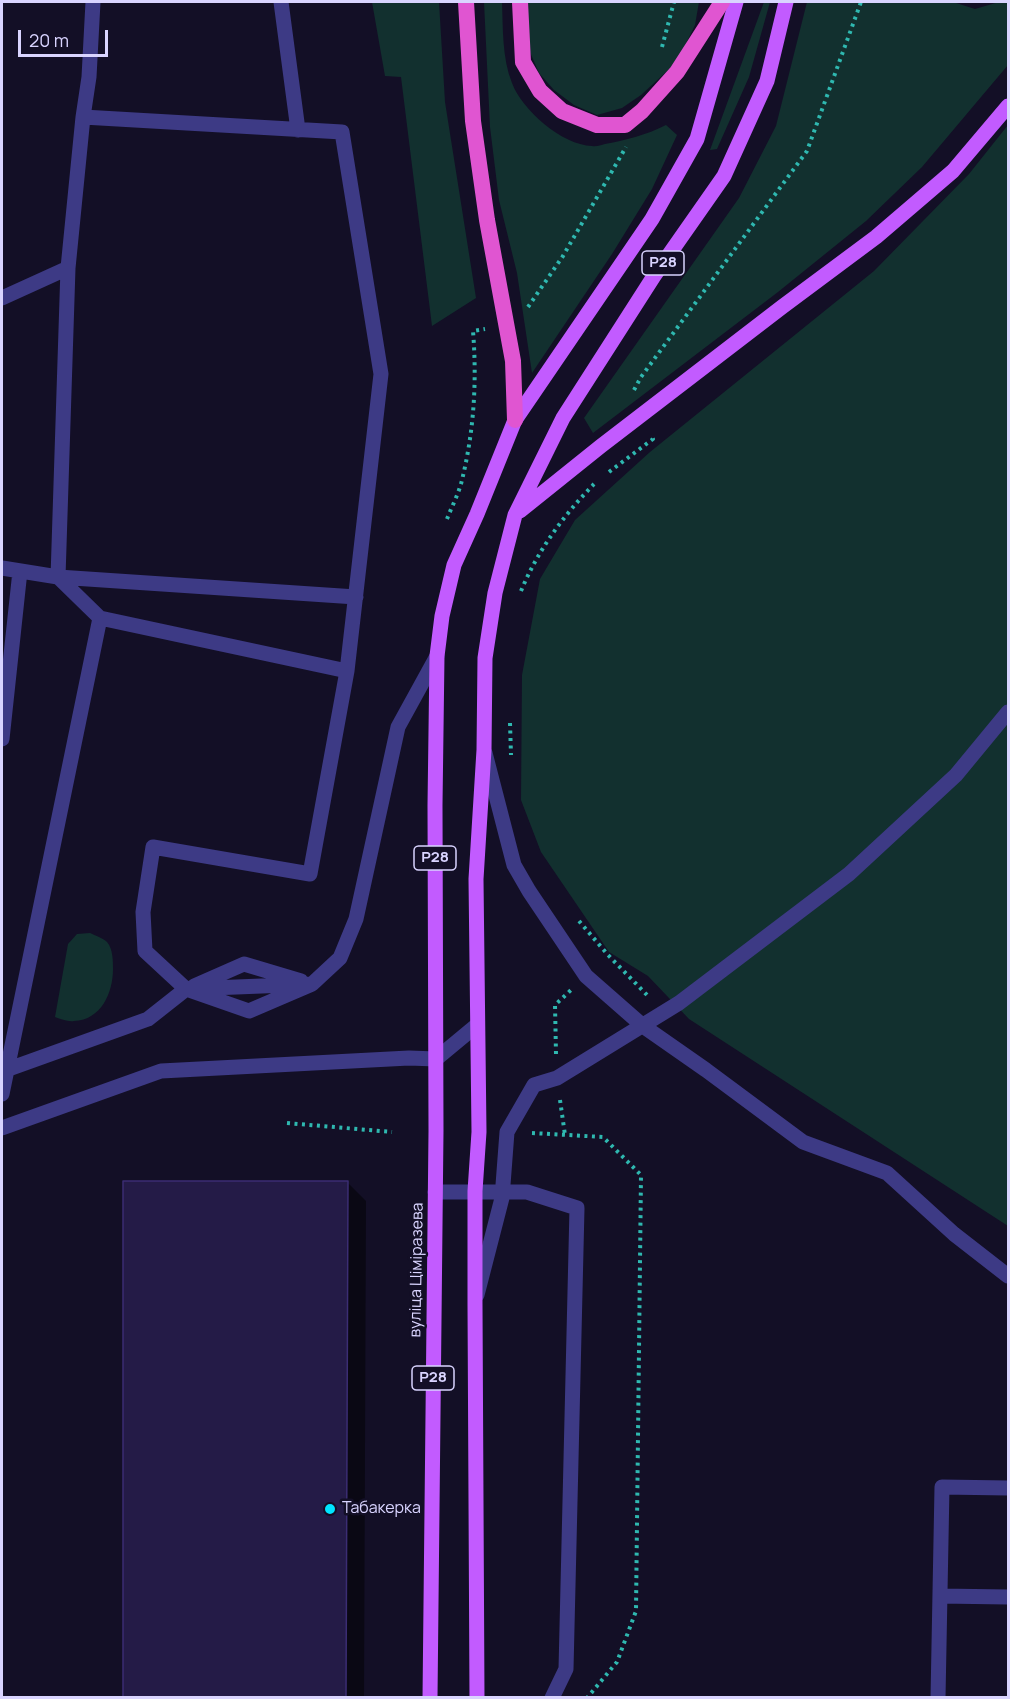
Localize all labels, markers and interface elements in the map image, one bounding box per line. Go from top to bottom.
scale bar [21,18,111,56]
text: 20 m [29,28,69,52]
road number: Р28 [642,251,684,275]
road number: Р28 [414,846,456,870]
street label: вуліца Ціміразева [406,1202,428,1338]
road number: Р28 [412,1366,454,1390]
place label: Табакерка [342,1499,421,1519]
marker: Табакерка [323,1502,337,1516]

